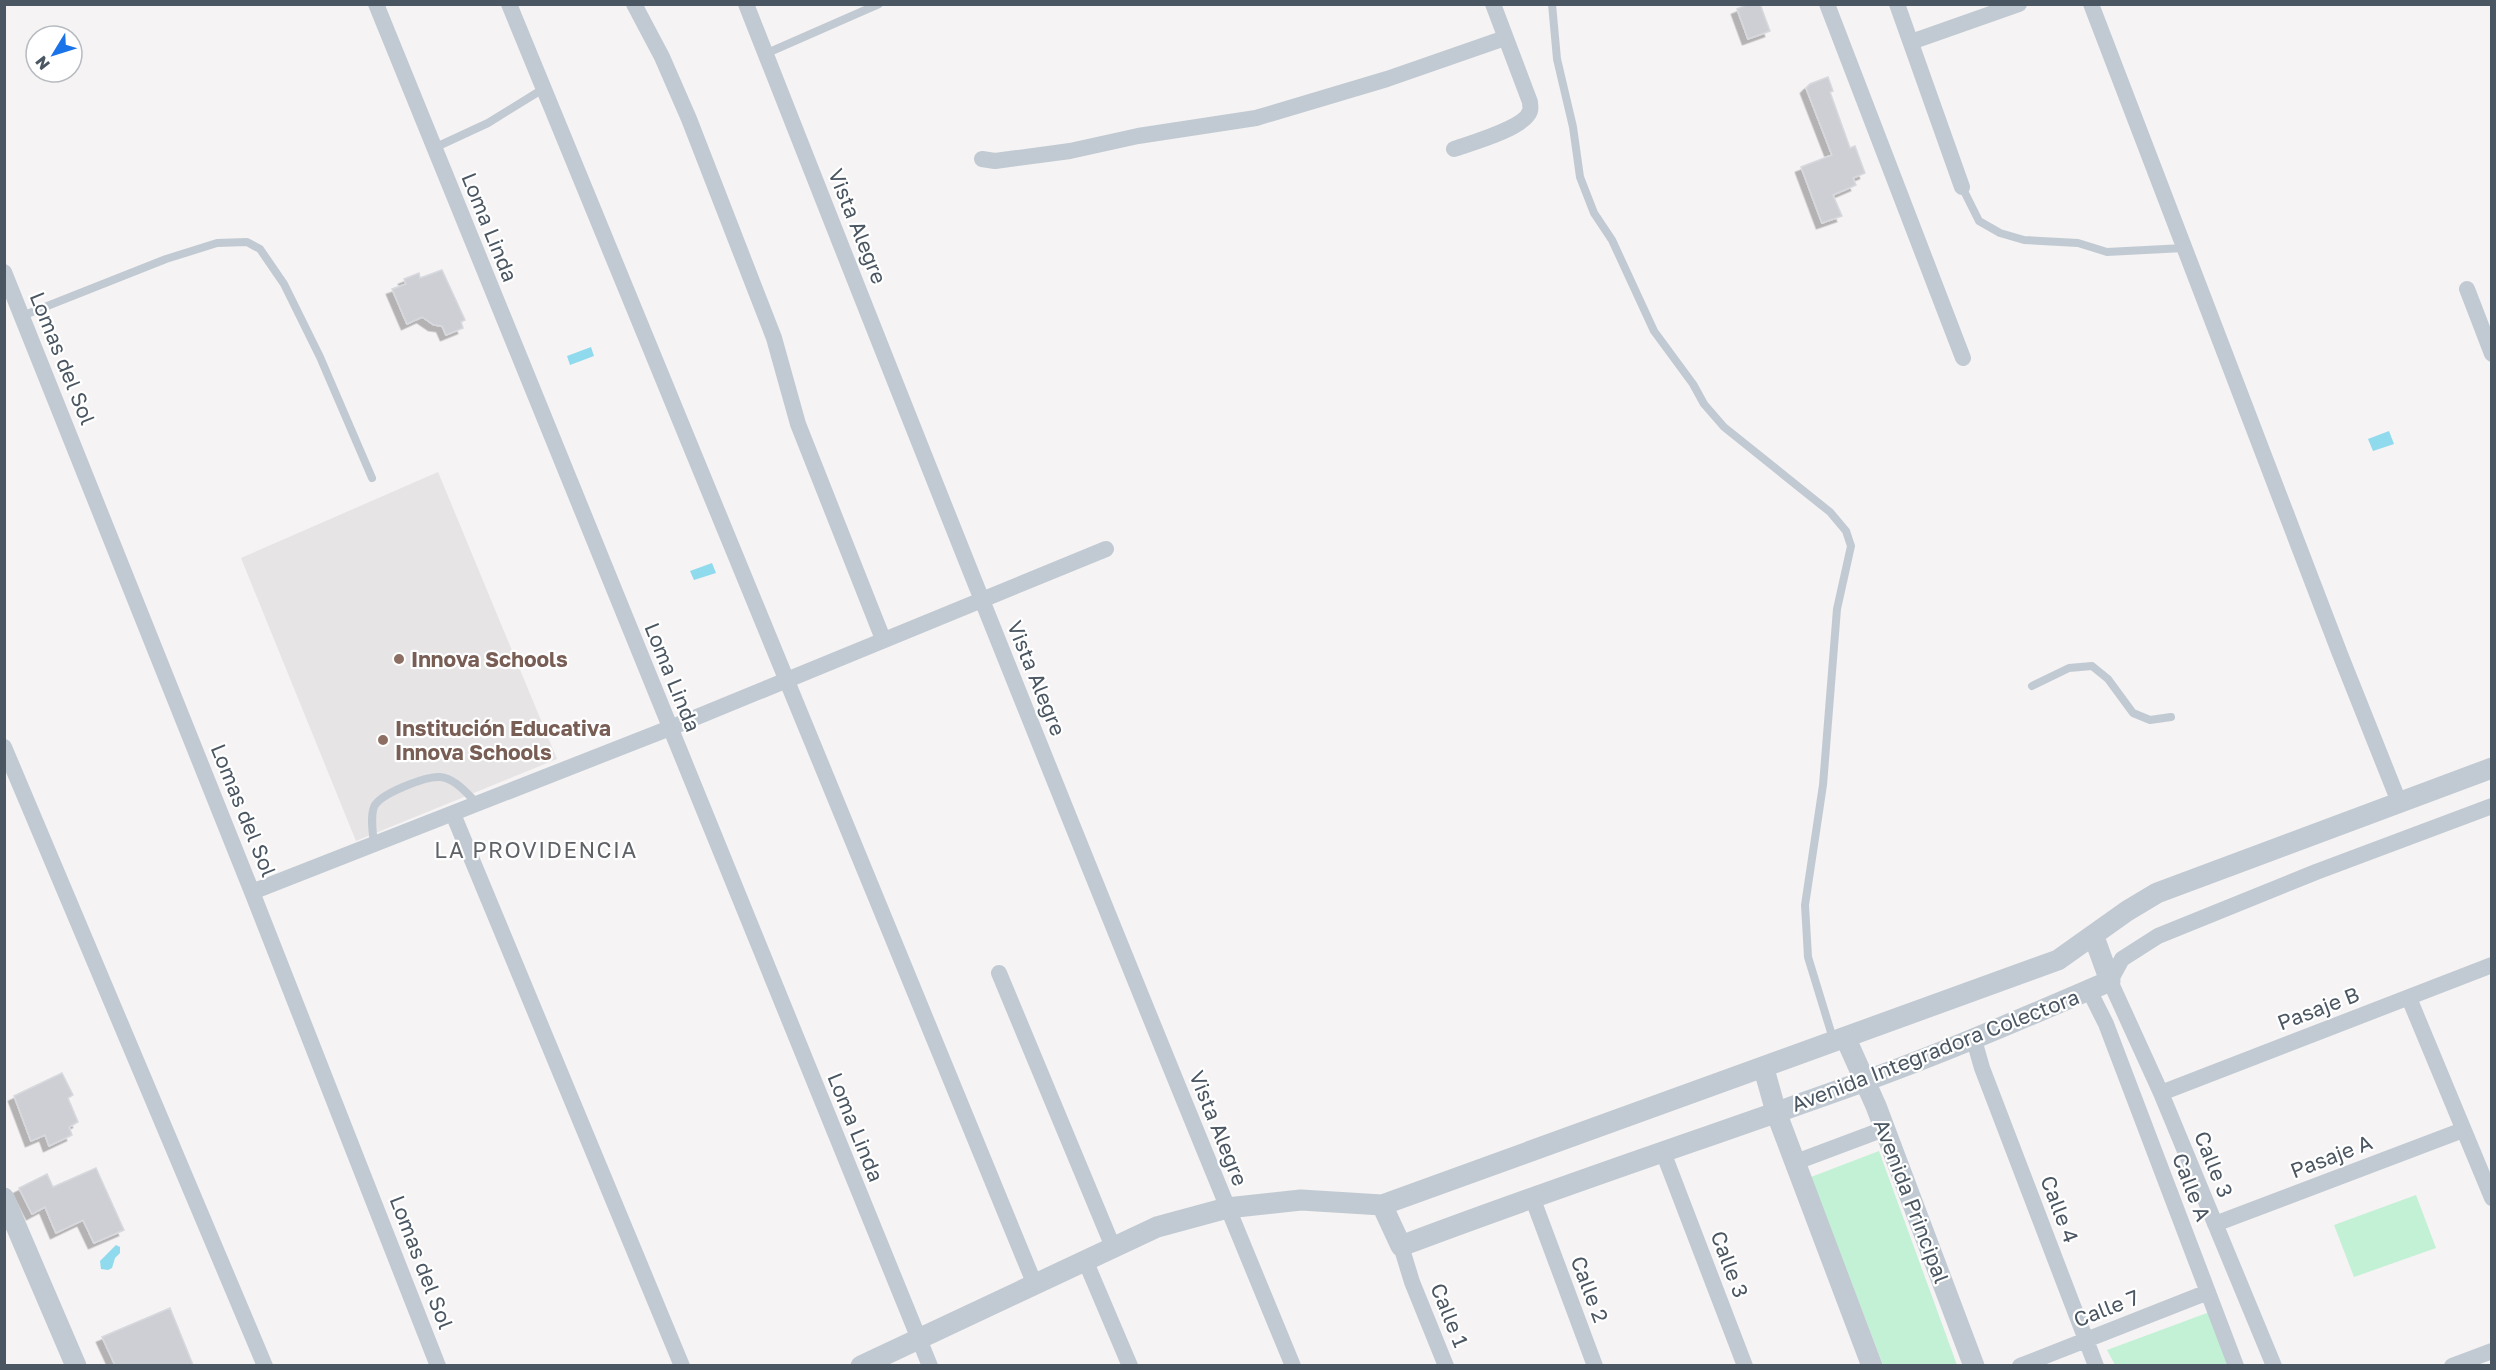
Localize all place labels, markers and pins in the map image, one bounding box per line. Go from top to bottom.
place label: Innova Schools [411,646,568,672]
marker: Innova Schools [392,652,406,666]
place label: Institución Educativa Innova Schools [395,715,611,765]
marker: Institución Educativa Innova Schools [376,733,390,747]

